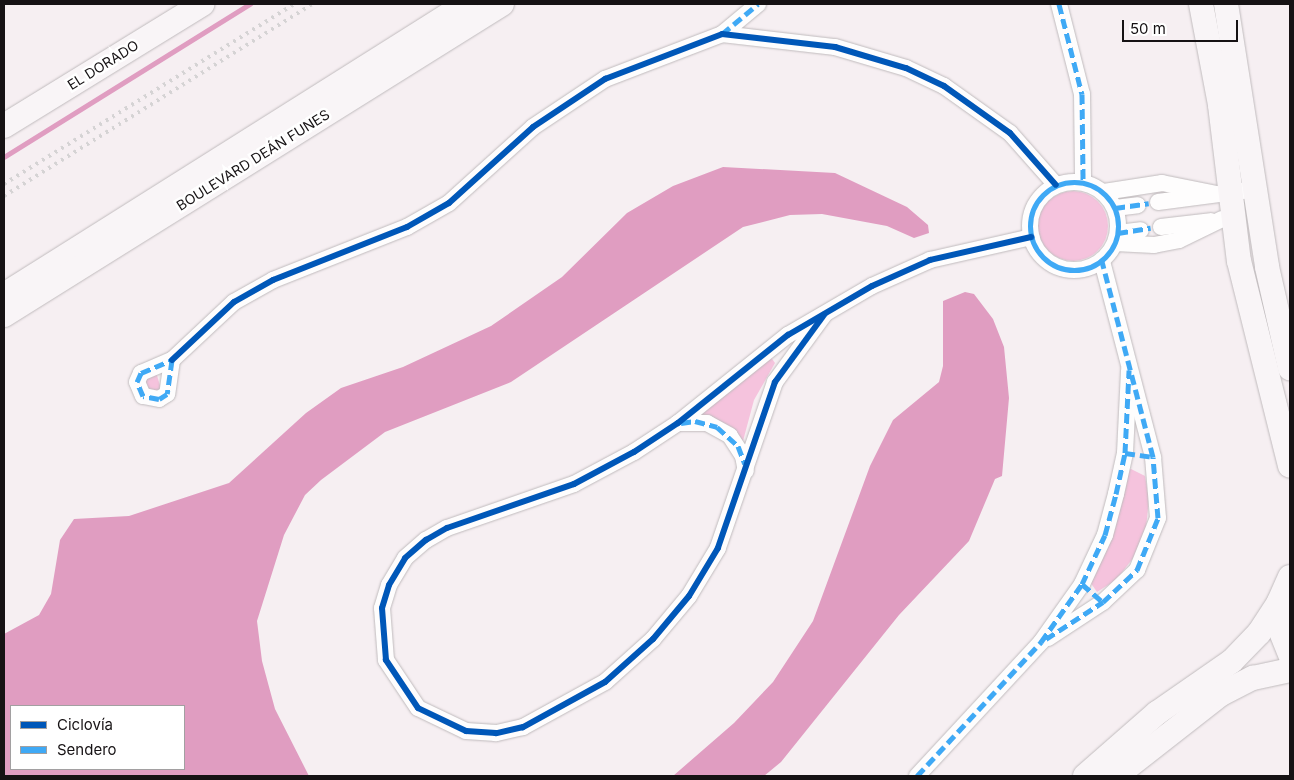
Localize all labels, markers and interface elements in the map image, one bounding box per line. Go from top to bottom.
scale bar [1124,10,1240,42]
text: 50 m [1130,19,1166,38]
street label: EL DORADO [64,37,142,93]
street label: BOULEVARD DEÁN FUNES [173,106,333,214]
legend [10,705,185,770]
text: Ciclovía [57,715,113,734]
text: Sendero [57,740,117,759]

